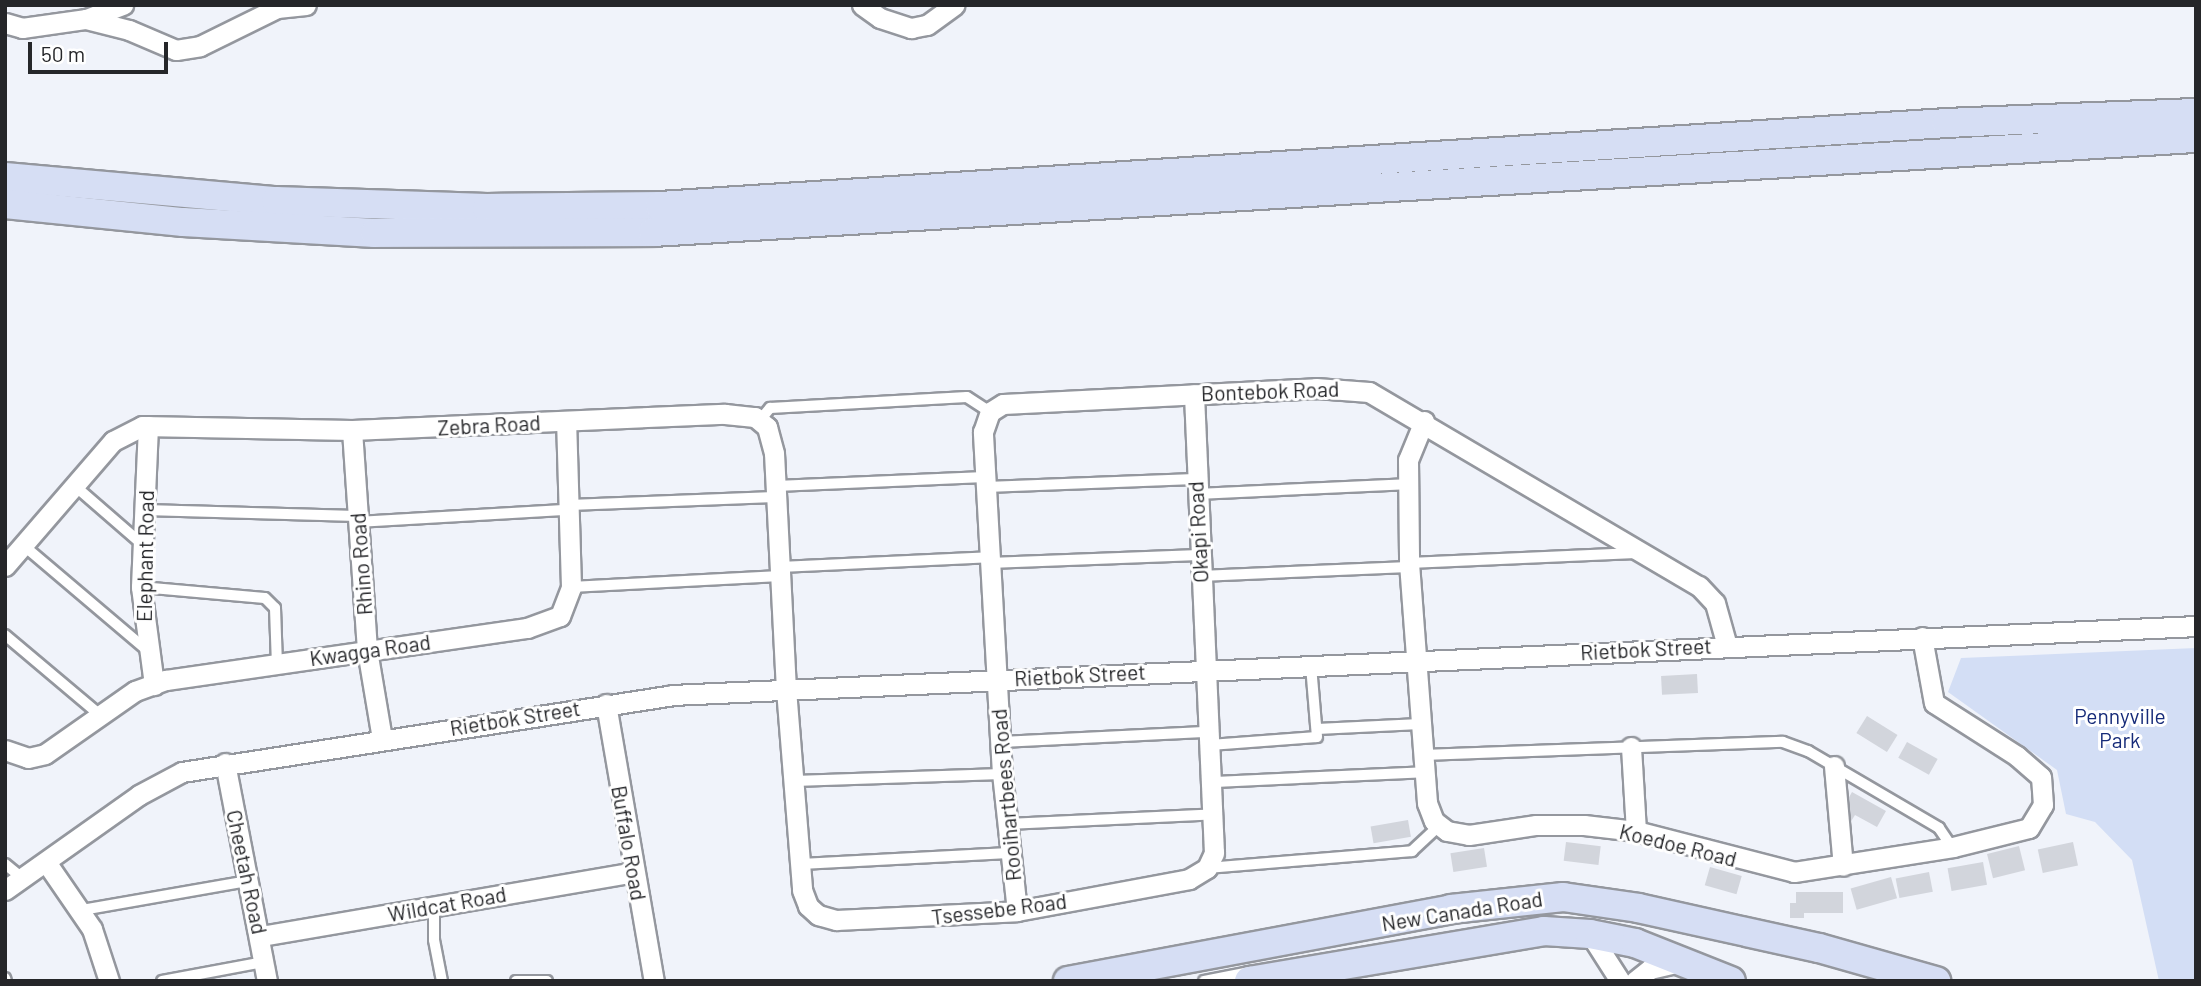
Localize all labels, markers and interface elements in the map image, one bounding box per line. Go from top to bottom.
scale bar [32,28,172,72]
text: 50 m [41,41,85,66]
street label: Bontebok Road [1200,376,1340,406]
street label: Zebra Road [437,410,541,440]
street label: Okapi Road [1183,481,1213,583]
street label: Elephant Road [131,490,159,622]
street label: Rhino Road [345,512,377,616]
street label: Kwagga Road [308,629,432,671]
street label: Rietbok Street [1580,633,1712,665]
street label: Rietbok Street [1014,659,1146,691]
street label: Rietbok Street [448,695,582,741]
park label: Pennyville Park [2074,703,2166,753]
street label: Rooihartbees Road [986,708,1026,882]
street label: Buffalo Road [606,784,652,902]
street label: Cheetah Road [222,808,272,936]
street label: Koedoe Road [1617,818,1739,872]
street label: Wildcat Road [386,881,508,927]
street label: New Canada Road [1380,886,1544,936]
street label: Tsessebe Road [930,888,1068,930]

